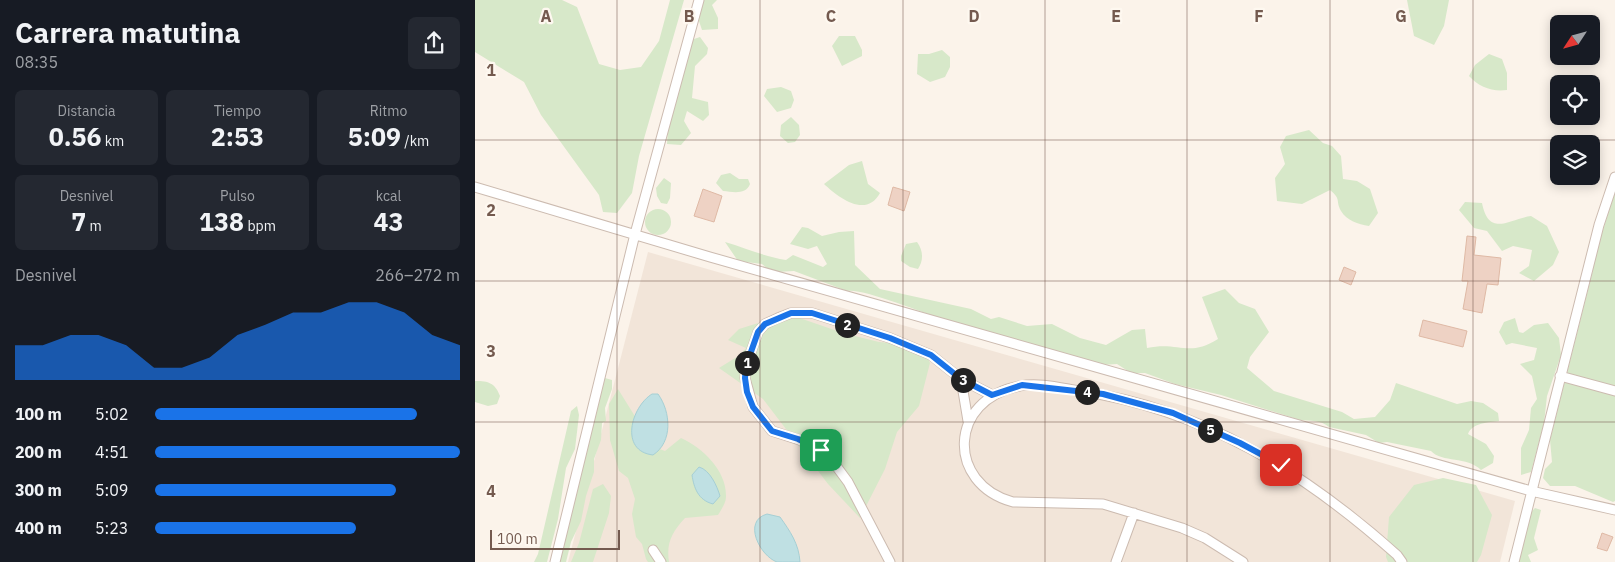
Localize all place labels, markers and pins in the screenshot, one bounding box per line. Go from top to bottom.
pin: 2 [835,312,859,338]
pin: 1 [735,350,759,376]
pin: 3 [951,368,975,392]
pin: 4 [1075,380,1099,404]
pin: 5 [1197,418,1223,442]
pin [800,429,842,471]
pin [1260,444,1302,486]

